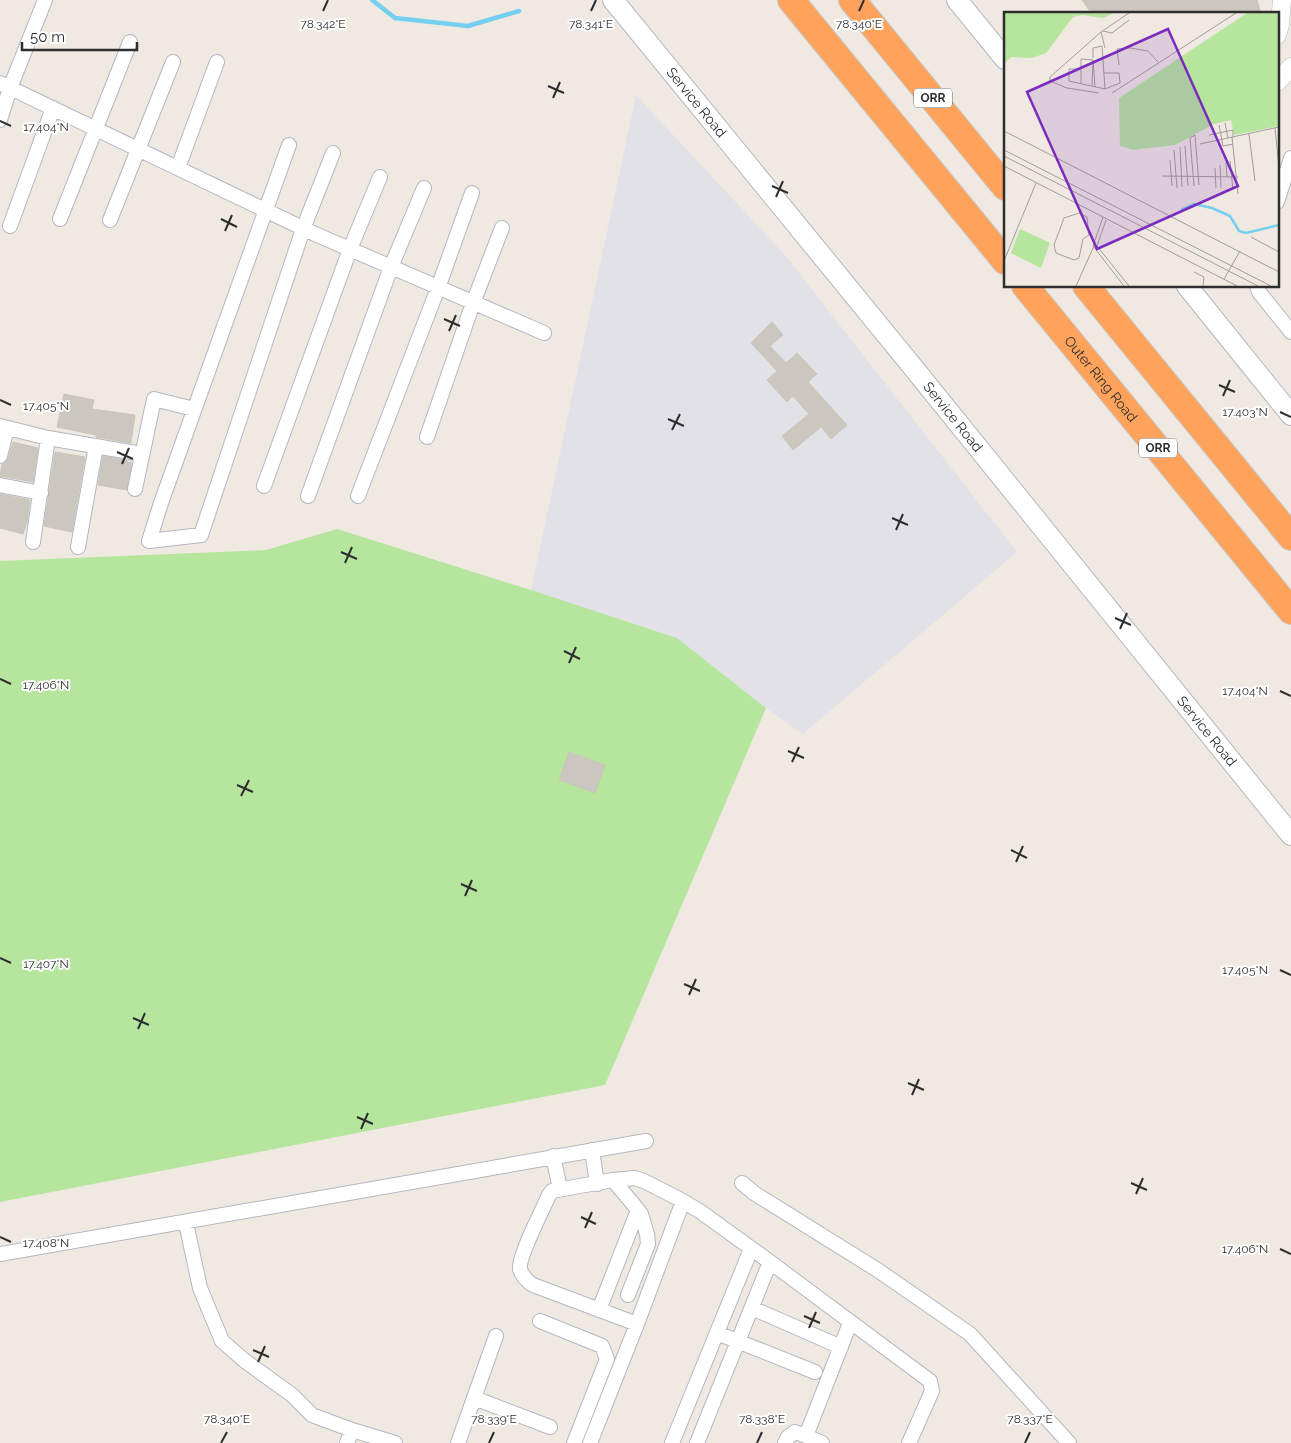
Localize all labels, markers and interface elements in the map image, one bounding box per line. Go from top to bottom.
inset map [1004,12,1278,288]
text: 78.342°E [300,17,346,31]
text: 78.341°E [569,17,613,31]
text: 78.340°E [836,17,882,31]
scale bar [22,20,138,52]
text: 50 m [30,28,65,46]
street label: Service Road [663,64,730,140]
road number: ORR [914,89,952,108]
text: 17.404°N [23,120,69,134]
street label: Outer Ring Road [1061,333,1141,425]
street label: Service Road [920,379,986,455]
text: 17.405°N [23,399,69,413]
text: 17.403°N [1222,405,1268,419]
road number: ORR [1139,438,1177,458]
text: 17.406°N [23,678,69,692]
text: 17.404°N [1222,684,1268,698]
street label: Service Road [1174,693,1240,769]
text: 17.407°N [23,957,69,971]
text: 17.405°N [1222,963,1268,977]
text: 17.408°N [23,1236,69,1250]
text: 17.406°N [1222,1242,1268,1256]
text: 78.340°E [204,1412,250,1426]
text: 78.339°E [471,1412,517,1426]
text: 78.338°E [739,1412,785,1426]
text: 78.337°E [1007,1412,1053,1426]

